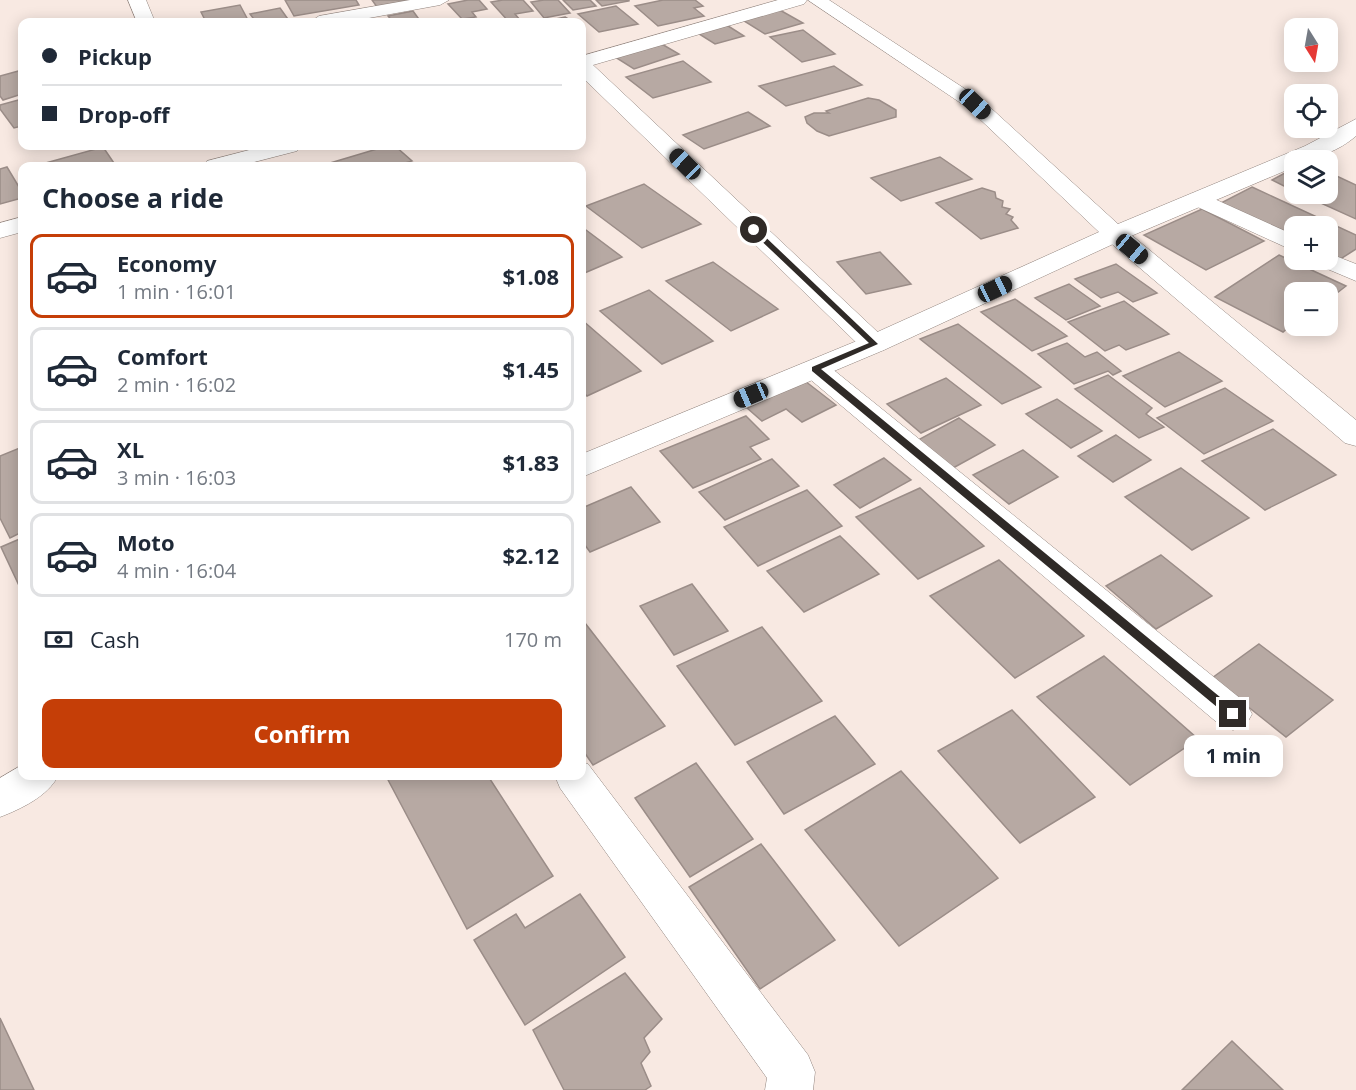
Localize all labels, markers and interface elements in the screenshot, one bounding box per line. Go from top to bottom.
north arrow [1284,18,1338,72]
map controls [1284,18,1338,336]
text: Pickup [78,41,152,71]
button: locate [1284,84,1338,138]
car [956,85,994,123]
text: Drop-off [78,99,170,129]
car [666,145,704,183]
button: layers [1284,150,1338,204]
text: Choose a ride [42,179,224,216]
route start [740,216,767,243]
button: + [1284,216,1338,270]
car [1112,231,1152,267]
text: Economy [117,248,216,278]
icon: car [45,249,99,303]
text: $1.08 [502,261,559,291]
car [975,273,1015,305]
text: 1 min · 16:01 [117,278,236,305]
button: − [1284,282,1338,336]
text: Comfort [117,341,208,371]
icon: car [45,342,99,396]
text: $1.45 [502,354,559,384]
text: 2 min · 16:02 [117,371,236,398]
car [731,380,771,410]
text: XL [117,434,144,464]
icon: car [45,435,99,489]
text: $1.83 [502,447,559,477]
text: 3 min · 16:03 [117,464,236,491]
text: Moto [117,527,175,557]
icon: car [45,528,99,582]
text: $2.12 [502,540,559,570]
text: 4 min · 16:04 [117,557,236,584]
icon: cash [42,623,75,656]
text: Cash [90,624,140,654]
text: 170 m [504,626,562,653]
button: Confirm [42,699,562,768]
route end [1219,700,1246,727]
callout: 1 min [1184,735,1282,777]
text: 1 min [1206,742,1261,769]

